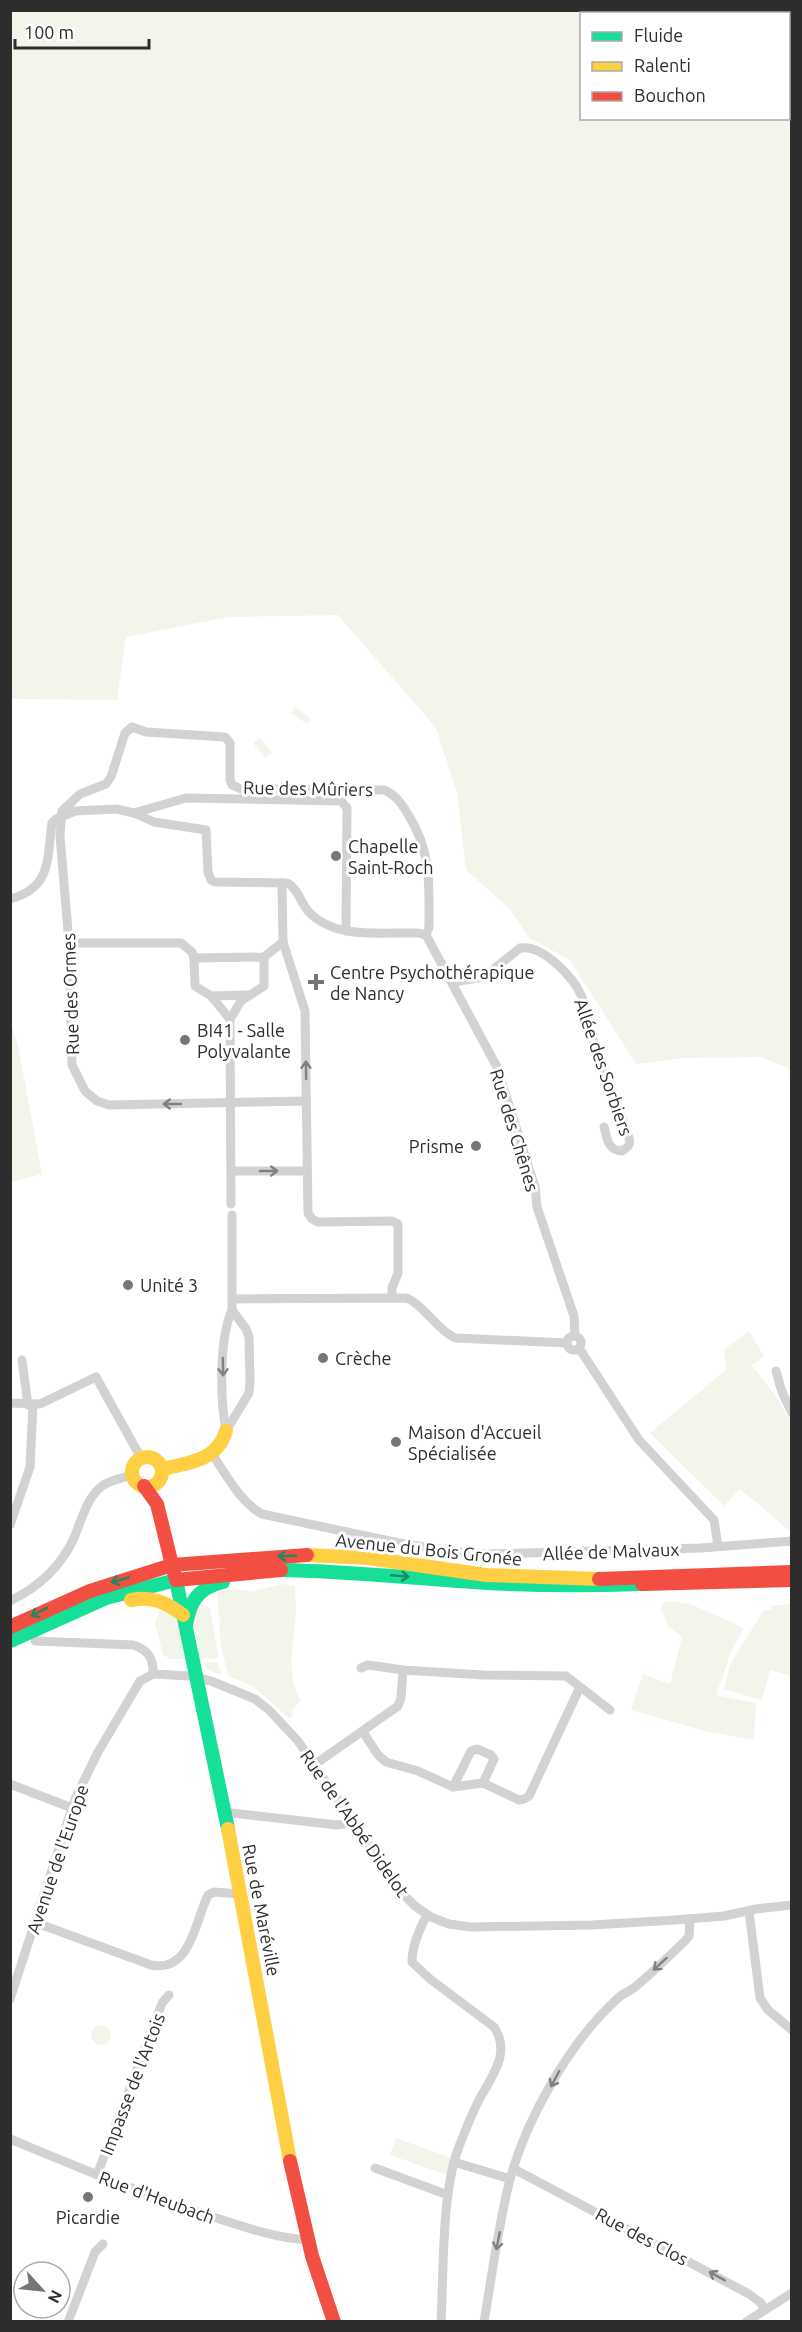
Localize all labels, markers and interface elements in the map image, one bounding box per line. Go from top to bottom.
scale bar [15,12,148,50]
legend [580,12,790,120]
text: 100 m [24,22,74,42]
text: Fluide [634,25,683,45]
text: Ralenti [634,55,691,75]
text: Bouchon [634,85,706,105]
street label: Rue des Mûriers [243,777,373,799]
place label: Chapelle Saint-Roch [348,836,434,877]
marker: Chapelle Saint-Roch [329,849,343,863]
street label: Rue des Ormes [58,932,82,1055]
place label: Centre Psychothérapique de Nancy [330,962,535,1003]
marker: Centre Psychothérapique de Nancy [307,973,325,991]
street label: Allée des Sorbiers [571,996,637,1138]
place label: BI41 - Salle Polyvalante [197,1020,291,1061]
marker: BI41 - Salle Polyvalante [178,1033,192,1047]
one-way arrow [300,1061,312,1081]
street label: Rue des Chênes [487,1066,543,1194]
one-way arrow [163,1098,183,1110]
place label: Prisme [409,1136,464,1156]
marker: Prisme [469,1139,483,1153]
one-way arrow [259,1165,279,1177]
place label: Unité 3 [140,1275,198,1295]
marker: Unité 3 [121,1278,135,1292]
place label: Crèche [335,1348,391,1368]
marker: Crèche [316,1351,330,1365]
one-way arrow [217,1357,229,1377]
place label: Maison d'Accueil Spécialisée [408,1422,542,1463]
marker: Maison d'Accueil Spécialisée [389,1435,403,1449]
street label: Avenue du Bois Gronée [335,1529,523,1569]
street label: Allée de Malvaux [542,1539,680,1563]
one-way arrow [278,1550,298,1561]
one-way arrow [389,1571,409,1582]
one-way arrow [111,1575,130,1586]
one-way arrow [31,1606,49,1618]
street label: Rue de l'Abbé Didelot [297,1746,413,1900]
street label: Avenue de l'Europe [22,1782,92,1936]
street label: Rue de Maréville [239,1842,285,1978]
one-way arrow [653,1957,668,1971]
street label: Impasse de l'Artois [96,2010,168,2158]
one-way arrow [549,2069,560,2087]
street label: Rue d'Heubach [96,2167,218,2227]
marker: Picardie [81,2190,95,2204]
street label: Rue des Clos [592,2203,692,2269]
place label: Picardie [56,2207,120,2227]
one-way arrow [492,2231,503,2250]
north arrow [12,2260,72,2320]
one-way arrow [709,2270,726,2282]
text: N [45,2287,66,2306]

